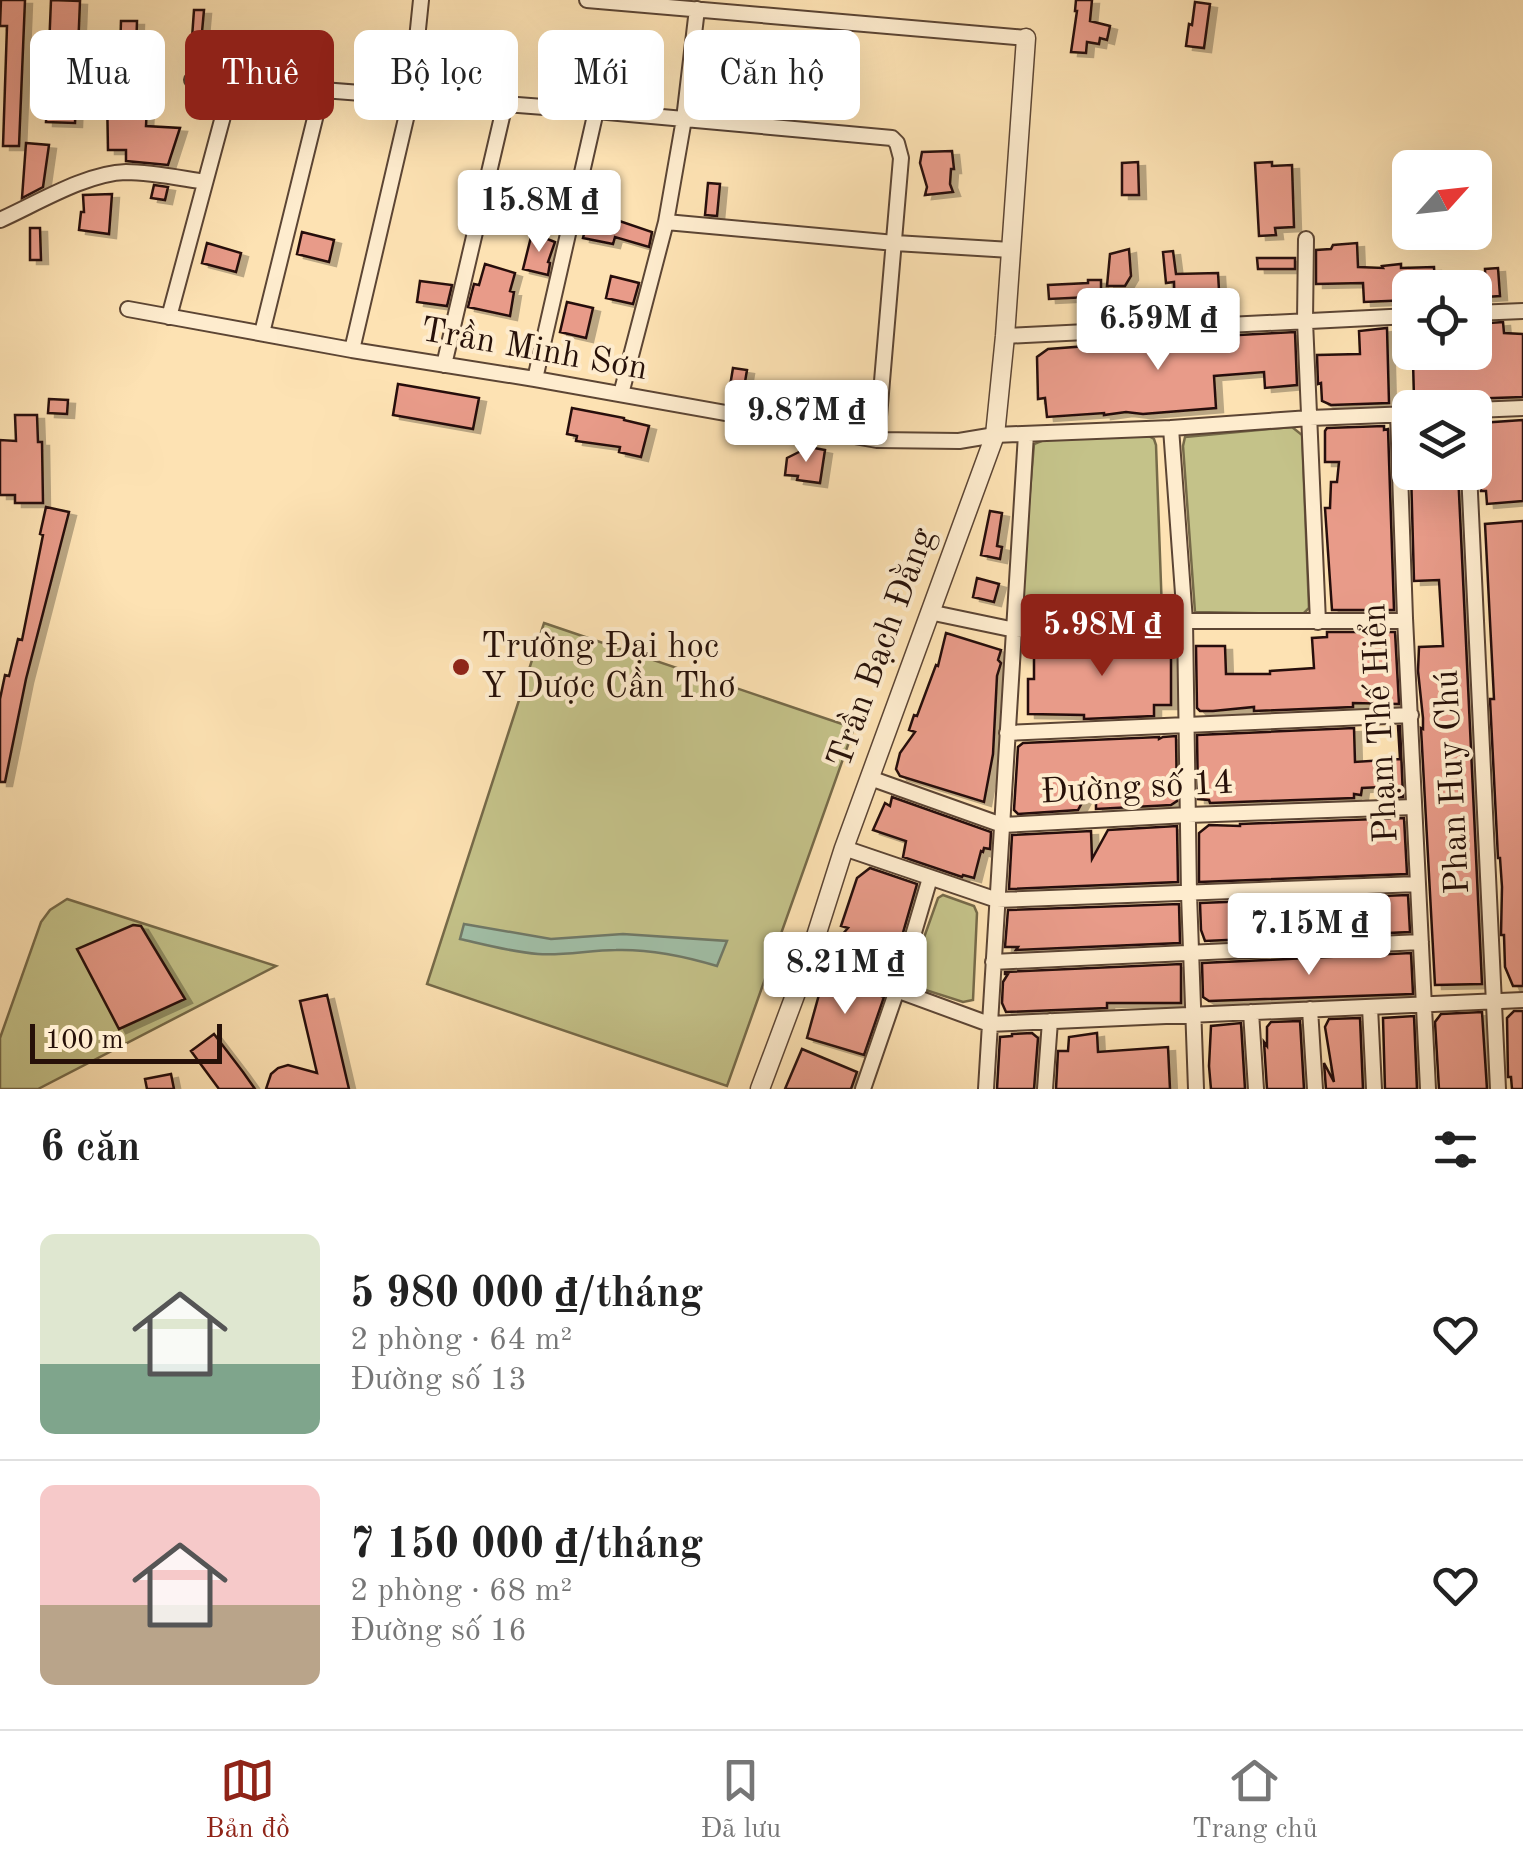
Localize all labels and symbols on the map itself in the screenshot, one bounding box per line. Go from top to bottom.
north arrow [1392,150,1492,250]
pin: 15.8M ₫ [447,170,631,255]
pin: 6.59M ₫ [1066,288,1250,373]
street label: Trần Minh Sơn [418,309,651,387]
pin: 9.87M ₫ [714,380,898,465]
street label: Trần Bạch Đằng [819,522,942,773]
pin: 5.98M ₫ [1010,594,1194,679]
street label: Phạm Thế Hiển [1354,602,1405,844]
place label: Trường Đại học Y Dược Cần Thơ [481,630,736,705]
marker: Trường Đại học Y Dược Cần Thơ [450,656,472,678]
street label: Phan Huy Chú [1430,669,1476,895]
street label: Đường số 14 [1039,763,1235,811]
pin: 7.15M ₫ [1217,893,1401,978]
pin: 8.21M ₫ [753,932,937,1017]
scale bar [30,1019,222,1064]

